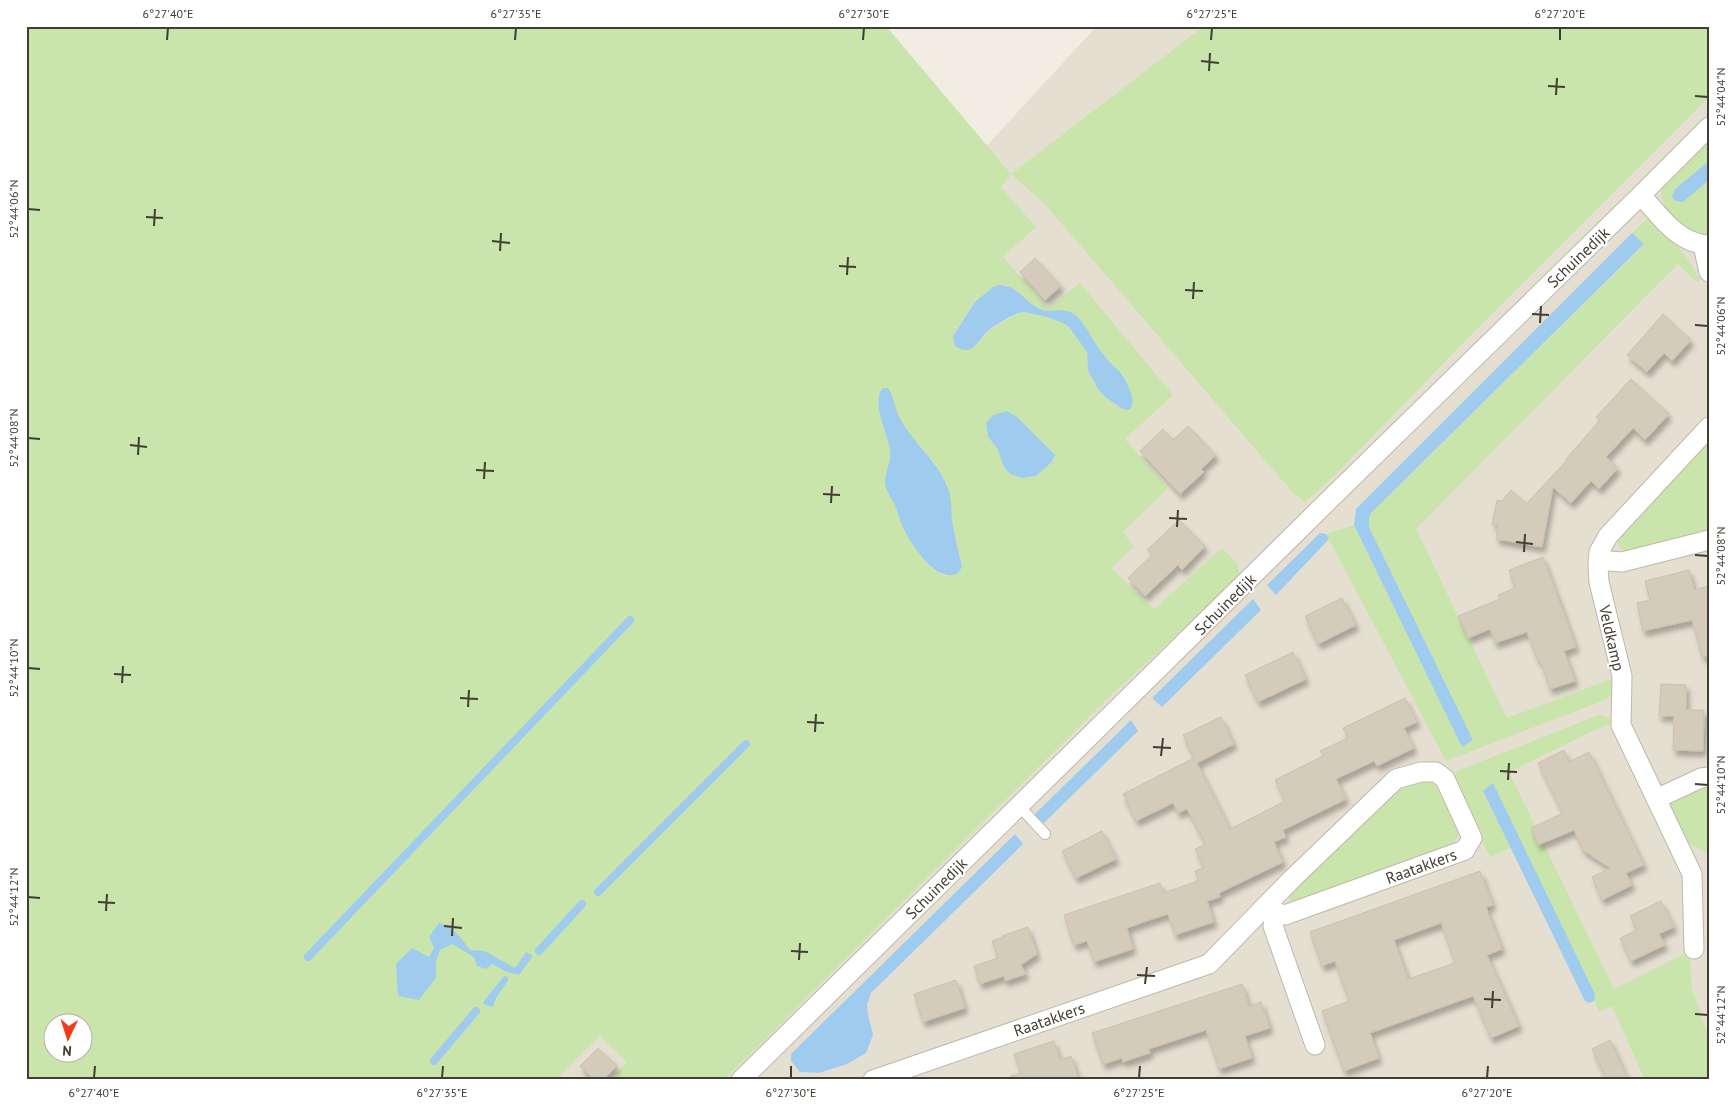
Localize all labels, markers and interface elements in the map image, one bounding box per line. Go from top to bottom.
text: 6°27'40"E [143,6,193,21]
text: 6°27'35"E [491,6,541,21]
text: 6°27'30"E [839,6,889,21]
text: 6°27'25"E [1187,6,1237,21]
text: 6°27'20"E [1535,6,1585,21]
text: 52°44'04"N [1713,67,1728,127]
text: 52°44'06"N [6,179,21,239]
street label: Schuinedijk [1543,222,1614,292]
text: 52°44'06"N [1713,296,1728,356]
text: 52°44'08"N [6,408,21,468]
text: 52°44'08"N [1713,526,1728,586]
street label: Schuinedijk [1190,569,1260,639]
street label: Veldkamp [1595,602,1629,673]
text: 52°44'10"N [6,638,21,698]
text: 52°44'10"N [1713,755,1728,815]
street label: Raatakkers [1383,844,1459,888]
street label: Schuinedijk [901,853,971,923]
text: 52°44'12"N [6,867,21,927]
text: 52°44'12"N [1713,985,1728,1045]
street label: Raatakkers [1011,997,1087,1041]
north arrow [42,1014,92,1064]
text: N [62,1042,72,1060]
text: 6°27'40"E [69,1085,119,1100]
text: 6°27'35"E [417,1085,467,1100]
text: 6°27'30"E [766,1085,816,1100]
text: 6°27'25"E [1114,1085,1164,1100]
text: 6°27'20"E [1462,1085,1512,1100]

